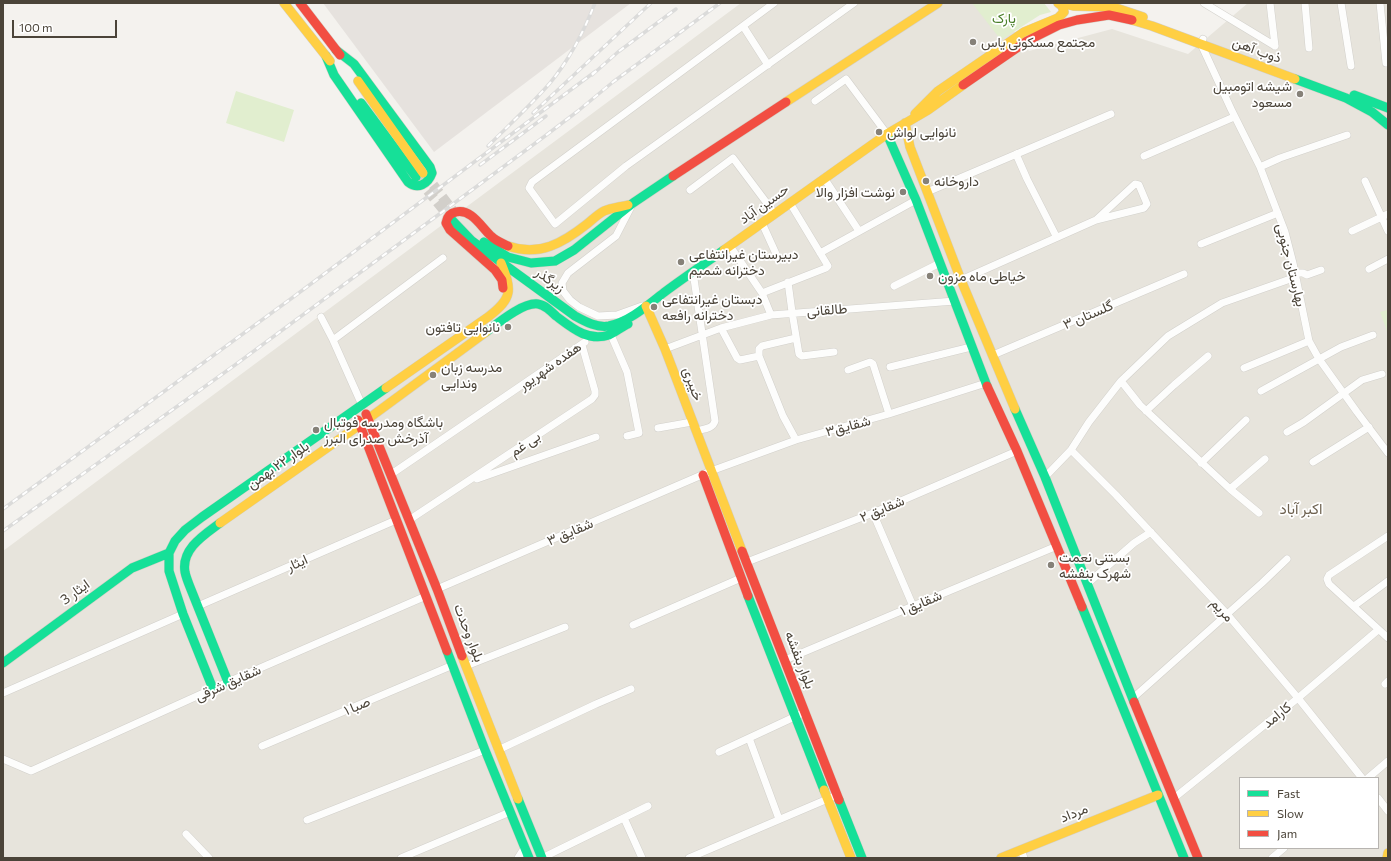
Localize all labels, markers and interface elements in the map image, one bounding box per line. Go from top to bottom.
park label: پارک [992,10,1016,26]
scale bar [14,12,119,38]
text: 100 m [19,20,53,34]
street label: ذوب آهن [1230,33,1284,67]
place label: مجتمع مسکونی یاس [981,34,1095,50]
marker: مجتمع مسکونی یاس [968,37,978,47]
place label: شیشه اتومبیل مسعود [1213,78,1292,110]
marker: شیشه اتومبیل مسعود [1295,89,1305,99]
place label: نانوایی لواش [887,124,956,140]
marker: نانوایی لواش [874,127,884,137]
place label: داروخانه [934,173,979,189]
marker: داروخانه [921,176,931,186]
street label: حسین آباد [736,180,792,228]
place label: نوشت افزار والا [816,184,895,200]
marker: نوشت افزار والا [898,187,908,197]
street label: بهارستان جنوبی [1273,221,1309,309]
place label: دبیرستان غیرانتفاعی دخترانه شمیم [689,246,798,278]
marker: دبیرستان غیرانتفاعی دخترانه شمیم [676,257,686,267]
street label: زیرگذر [532,264,568,296]
place label: خیاطی ماه مزون [938,268,1026,284]
marker: خیاطی ماه مزون [925,271,935,281]
place label: دبستان غیرانتفاعی دخترانه رافعه [662,291,762,324]
street label: گلستان ۳ [1060,297,1116,333]
street label: طالقانی [806,300,848,320]
marker: دبستان غیرانتفاعی دخترانه رافعه [649,302,659,312]
place label: نانوایی تافتون [425,319,500,335]
marker: نانوایی تافتون [503,322,513,332]
street label: هفده شهریور [515,338,585,394]
place label: مدرسه زبان وندایی [441,359,502,392]
street label: خیبری [679,365,707,403]
marker: مدرسه زبان وندایی [428,370,438,380]
street label: شقایق۳ [824,412,872,440]
place label: باشگاه ومدرسه فوتبال آذرخش صدرای البرز [324,414,443,446]
marker: باشگاه ومدرسه فوتبال آذرخش صدرای البرز [311,425,321,435]
street label: بی غم [506,428,544,460]
street label: بلوار ۲۲ بهمن [244,437,312,493]
street label: شقایق ۲ [857,492,907,526]
district label: اکبر آباد [1279,500,1323,518]
street label: شقایق ۳ [544,515,596,549]
place label: بستنی نعمت شهرک بنفشه [1059,549,1131,582]
street label: ایثار [284,551,310,575]
marker: بستنی نعمت شهرک بنفشه [1046,560,1056,570]
street label: ایثار 3 [57,576,93,608]
street label: شقایق ۱ [898,587,944,619]
street label: مریم [1207,595,1237,625]
street label: بلوار وحدت [450,602,488,664]
street label: بلوار بنفشه [781,629,819,691]
street label: شقایق شرقی [192,661,264,705]
street label: صبا ۱ [341,693,373,719]
street label: کارامد [1259,698,1295,732]
legend [1239,777,1379,849]
text: Fast [1277,786,1300,800]
street label: مرداد [1058,800,1090,826]
text: Slow [1277,806,1304,820]
text: Jam [1277,826,1297,840]

